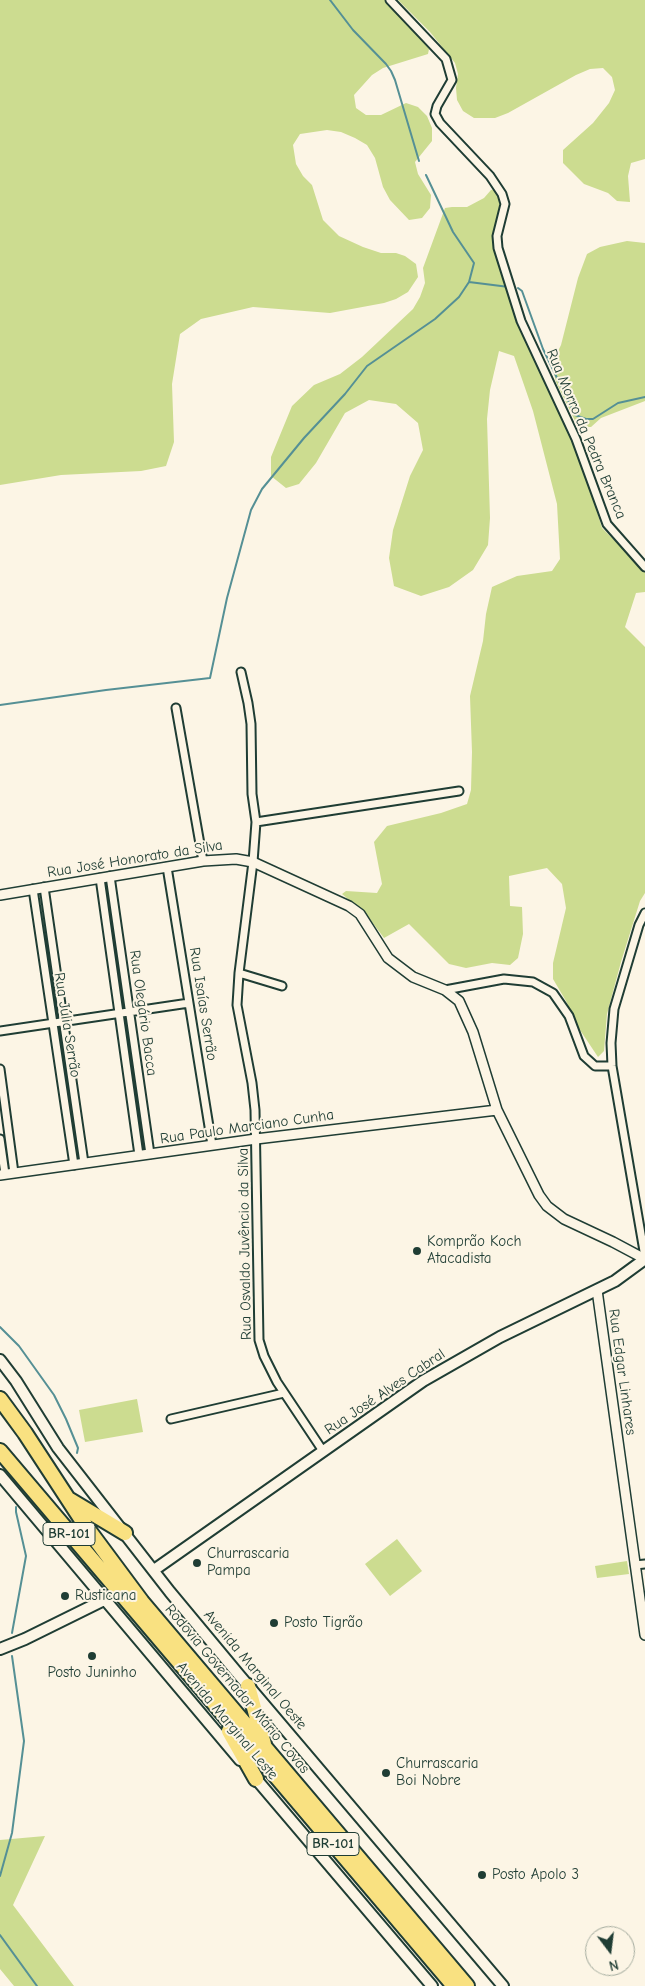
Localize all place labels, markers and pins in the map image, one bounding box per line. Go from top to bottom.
place label: Komprão Koch Atacadista [427,1233,521,1268]
marker: Komprão Koch Atacadista [411,1245,423,1257]
place label: Churrascaria Pampa [207,1545,290,1580]
marker: Churrascaria Pampa [191,1557,203,1569]
place label: Rusticana [75,1587,137,1605]
marker: Rusticana [59,1590,71,1602]
place label: Posto Tigrão [284,1614,363,1632]
marker: Posto Tigrão [268,1617,280,1629]
marker: Posto Juninho [86,1650,98,1662]
place label: Posto Juninho [47,1664,137,1682]
place label: Churrascaria Boi Nobre [396,1755,479,1790]
marker: Churrascaria Boi Nobre [380,1767,392,1779]
place label: Posto Apolo 3 [492,1866,579,1884]
marker: Posto Apolo 3 [476,1869,488,1881]

